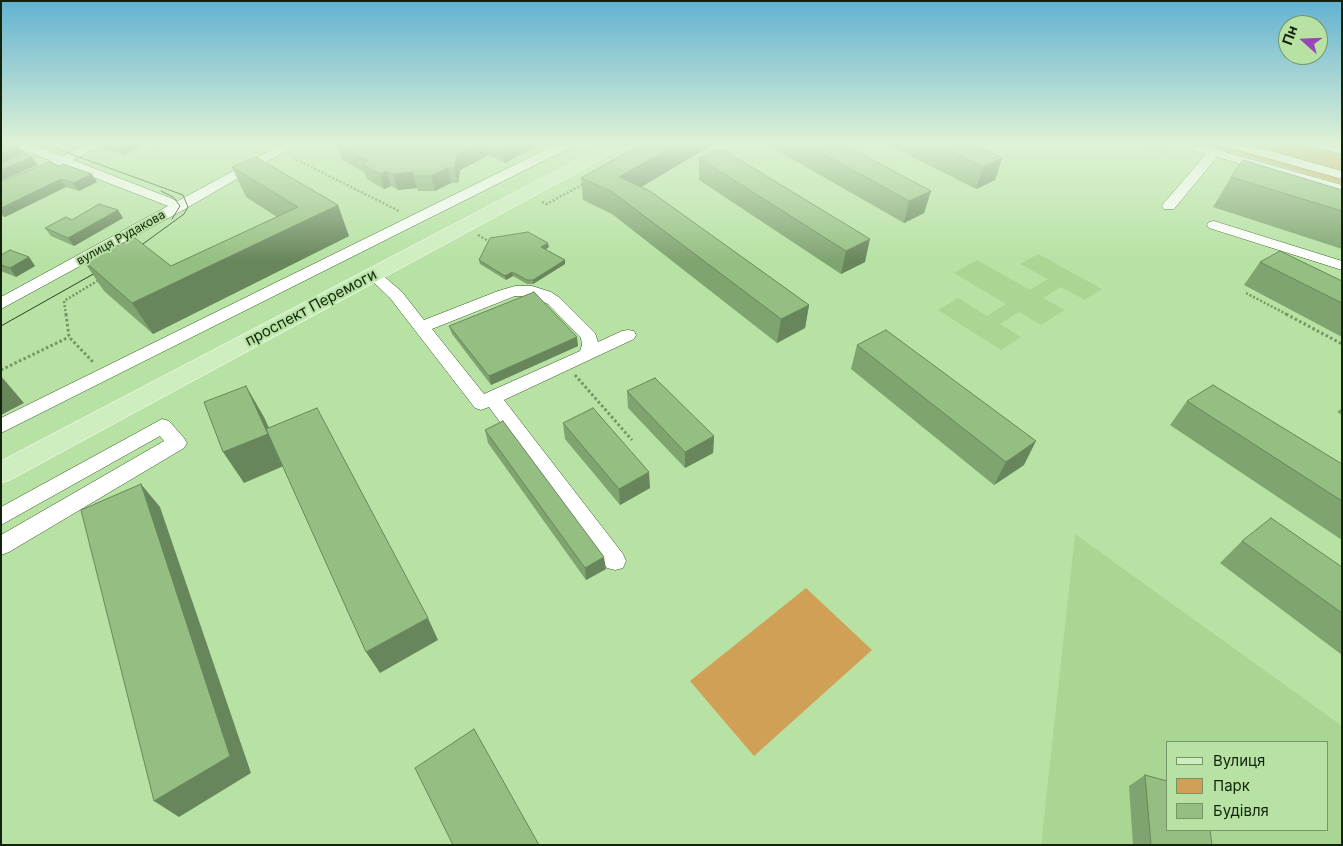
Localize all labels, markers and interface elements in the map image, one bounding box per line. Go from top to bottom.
north arrow [1278,15,1328,65]
text: Пн [1278,23,1301,47]
street label: вулиця Рудакова [74,208,168,268]
street label: проспект Перемоги [242,266,380,350]
legend [1166,741,1328,831]
text: Вулиця [1213,751,1265,770]
text: Парк [1213,776,1250,795]
text: Будівля [1213,801,1269,820]

